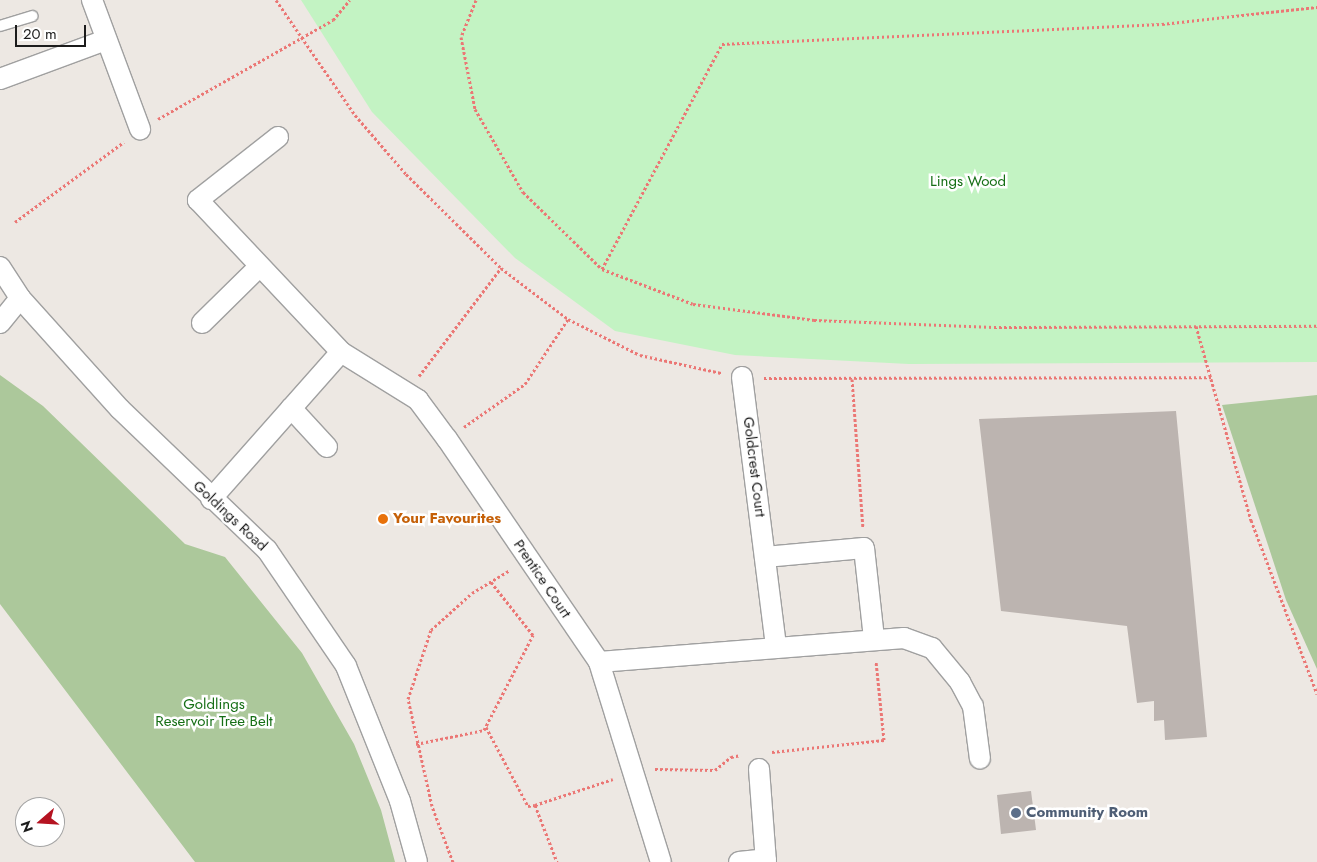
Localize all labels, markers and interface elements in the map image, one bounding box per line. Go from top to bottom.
scale bar [18,15,89,47]
text: 20 m [23,23,57,45]
park label: Lings Wood [930,173,1006,191]
street label: Goldcrest Court [739,416,769,518]
street label: Goldings Road [189,477,271,555]
place label: Your Favourites [393,510,501,528]
marker: Your Favourites [377,513,389,525]
street label: Prentice Court [509,536,575,622]
park label: Goldlings Reservoir Tree Belt [155,695,273,730]
north arrow [15,797,65,847]
place label: Community Room [1026,804,1148,822]
marker: Community Room [1010,807,1022,819]
text: N [15,818,38,835]

